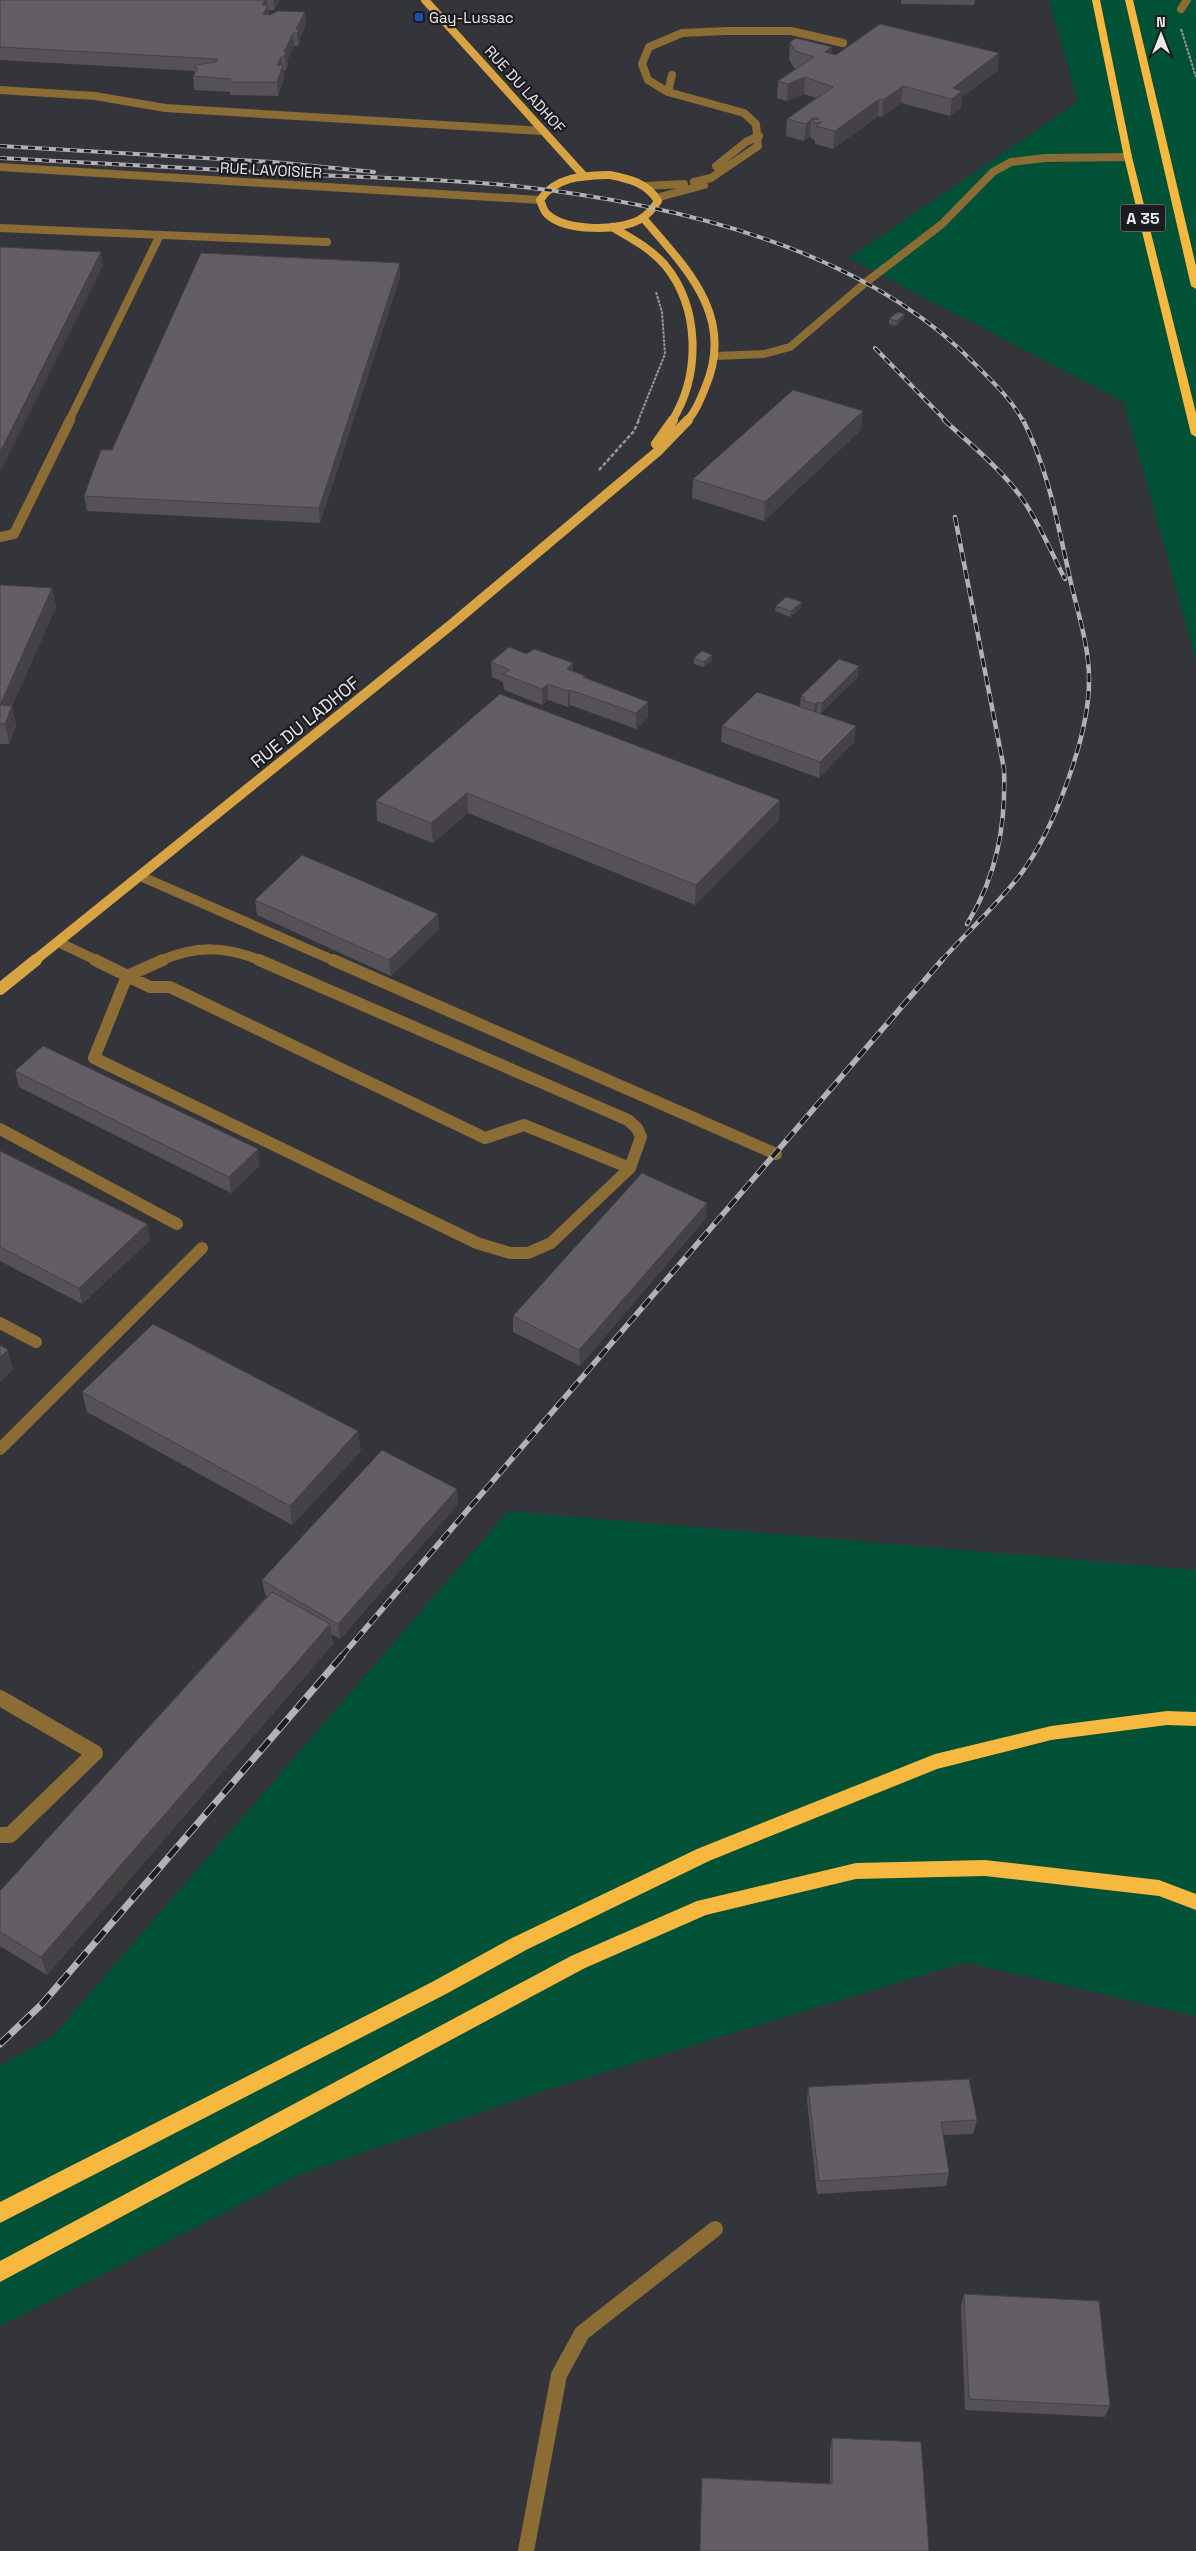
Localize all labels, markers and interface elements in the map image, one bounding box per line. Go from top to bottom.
place label: Gay-Lussac [429,8,514,27]
north arrow [1136,10,1186,60]
marker: Gay-Lussac [413,11,425,23]
text: N [1156,13,1166,31]
street label: RUE DU LADHOF [481,41,569,137]
street label: RUE LAVOISIER [220,158,322,182]
road number: A 35 [1120,204,1166,232]
street label: RUE DU LADHOF [246,671,364,773]

